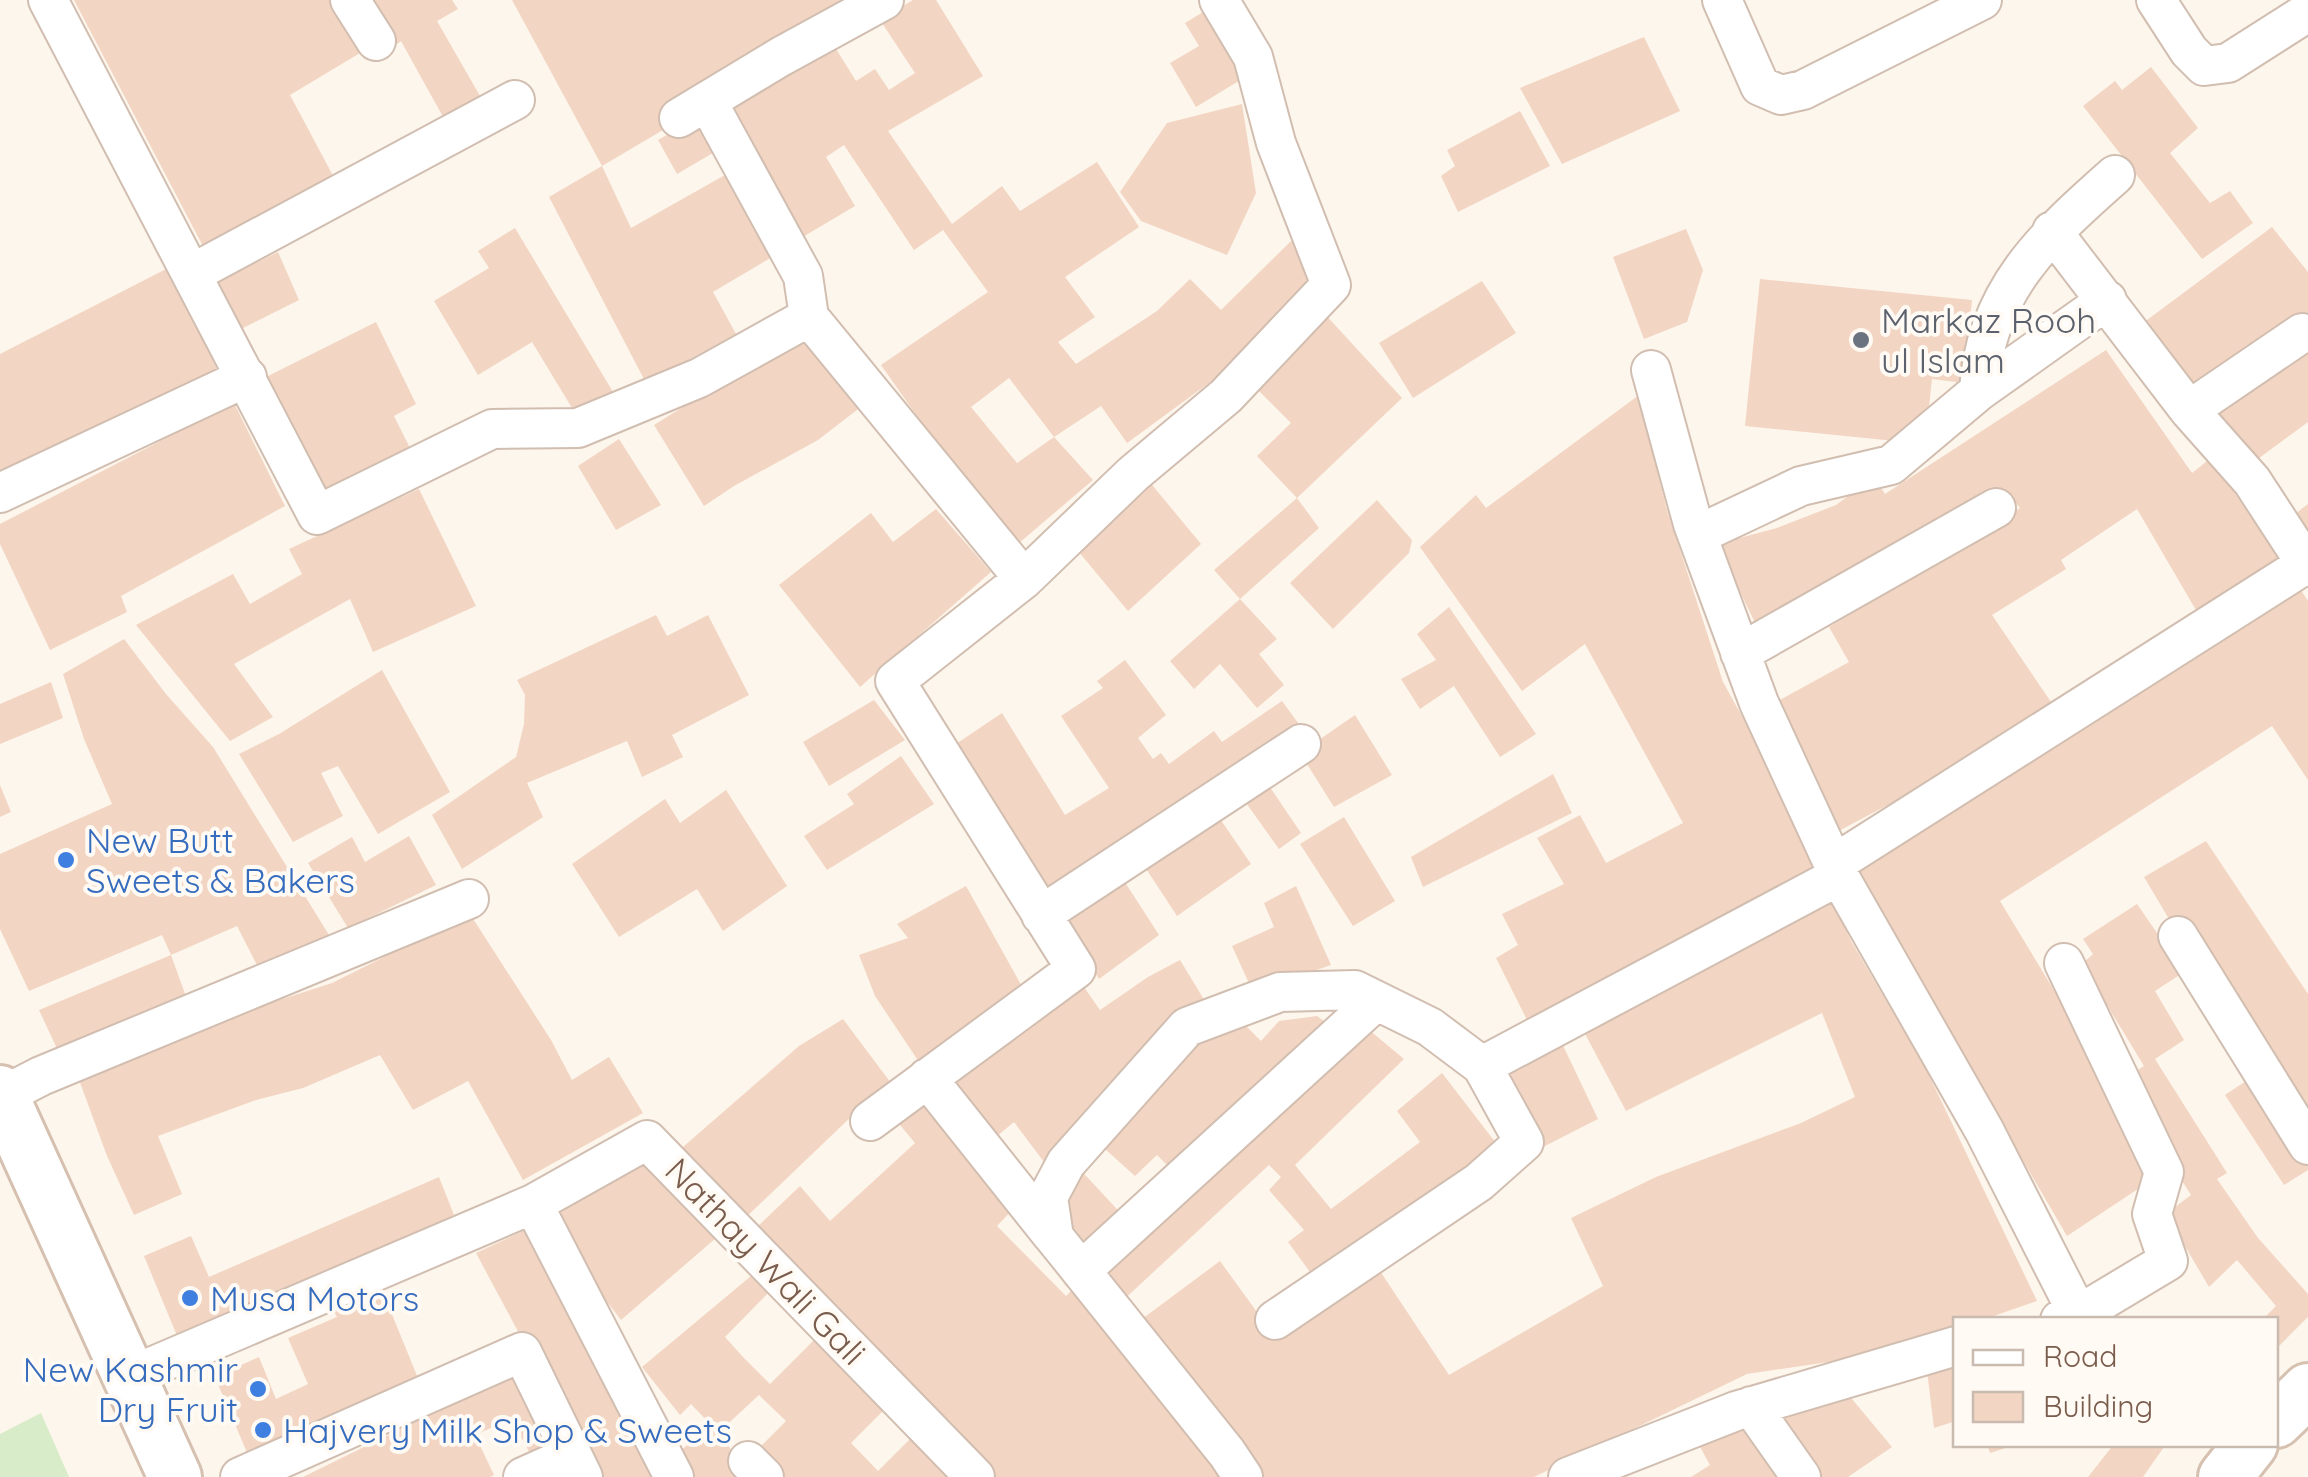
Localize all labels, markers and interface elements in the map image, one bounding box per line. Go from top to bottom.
place label: Markaz Rooh ul Islam [1881,298,2096,382]
marker: Markaz Rooh ul Islam [1850,329,1872,351]
place label: New Butt Sweets & Bakers [86,818,355,902]
marker: New Butt Sweets & Bakers [55,849,77,871]
street label: Nathay Wali Gali [656,1148,876,1374]
place label: Musa Motors [210,1276,419,1320]
marker: Musa Motors [179,1287,201,1309]
legend [1953,1317,2278,1447]
text: Road [2043,1337,2117,1375]
place label: New Kashmir Dry Fruit [23,1347,238,1431]
marker: New Kashmir Dry Fruit [247,1378,269,1400]
text: Building [2043,1387,2153,1425]
place label: Hajvery Milk Shop & Sweets [283,1408,732,1452]
marker: Hajvery Milk Shop & Sweets [252,1419,274,1441]

